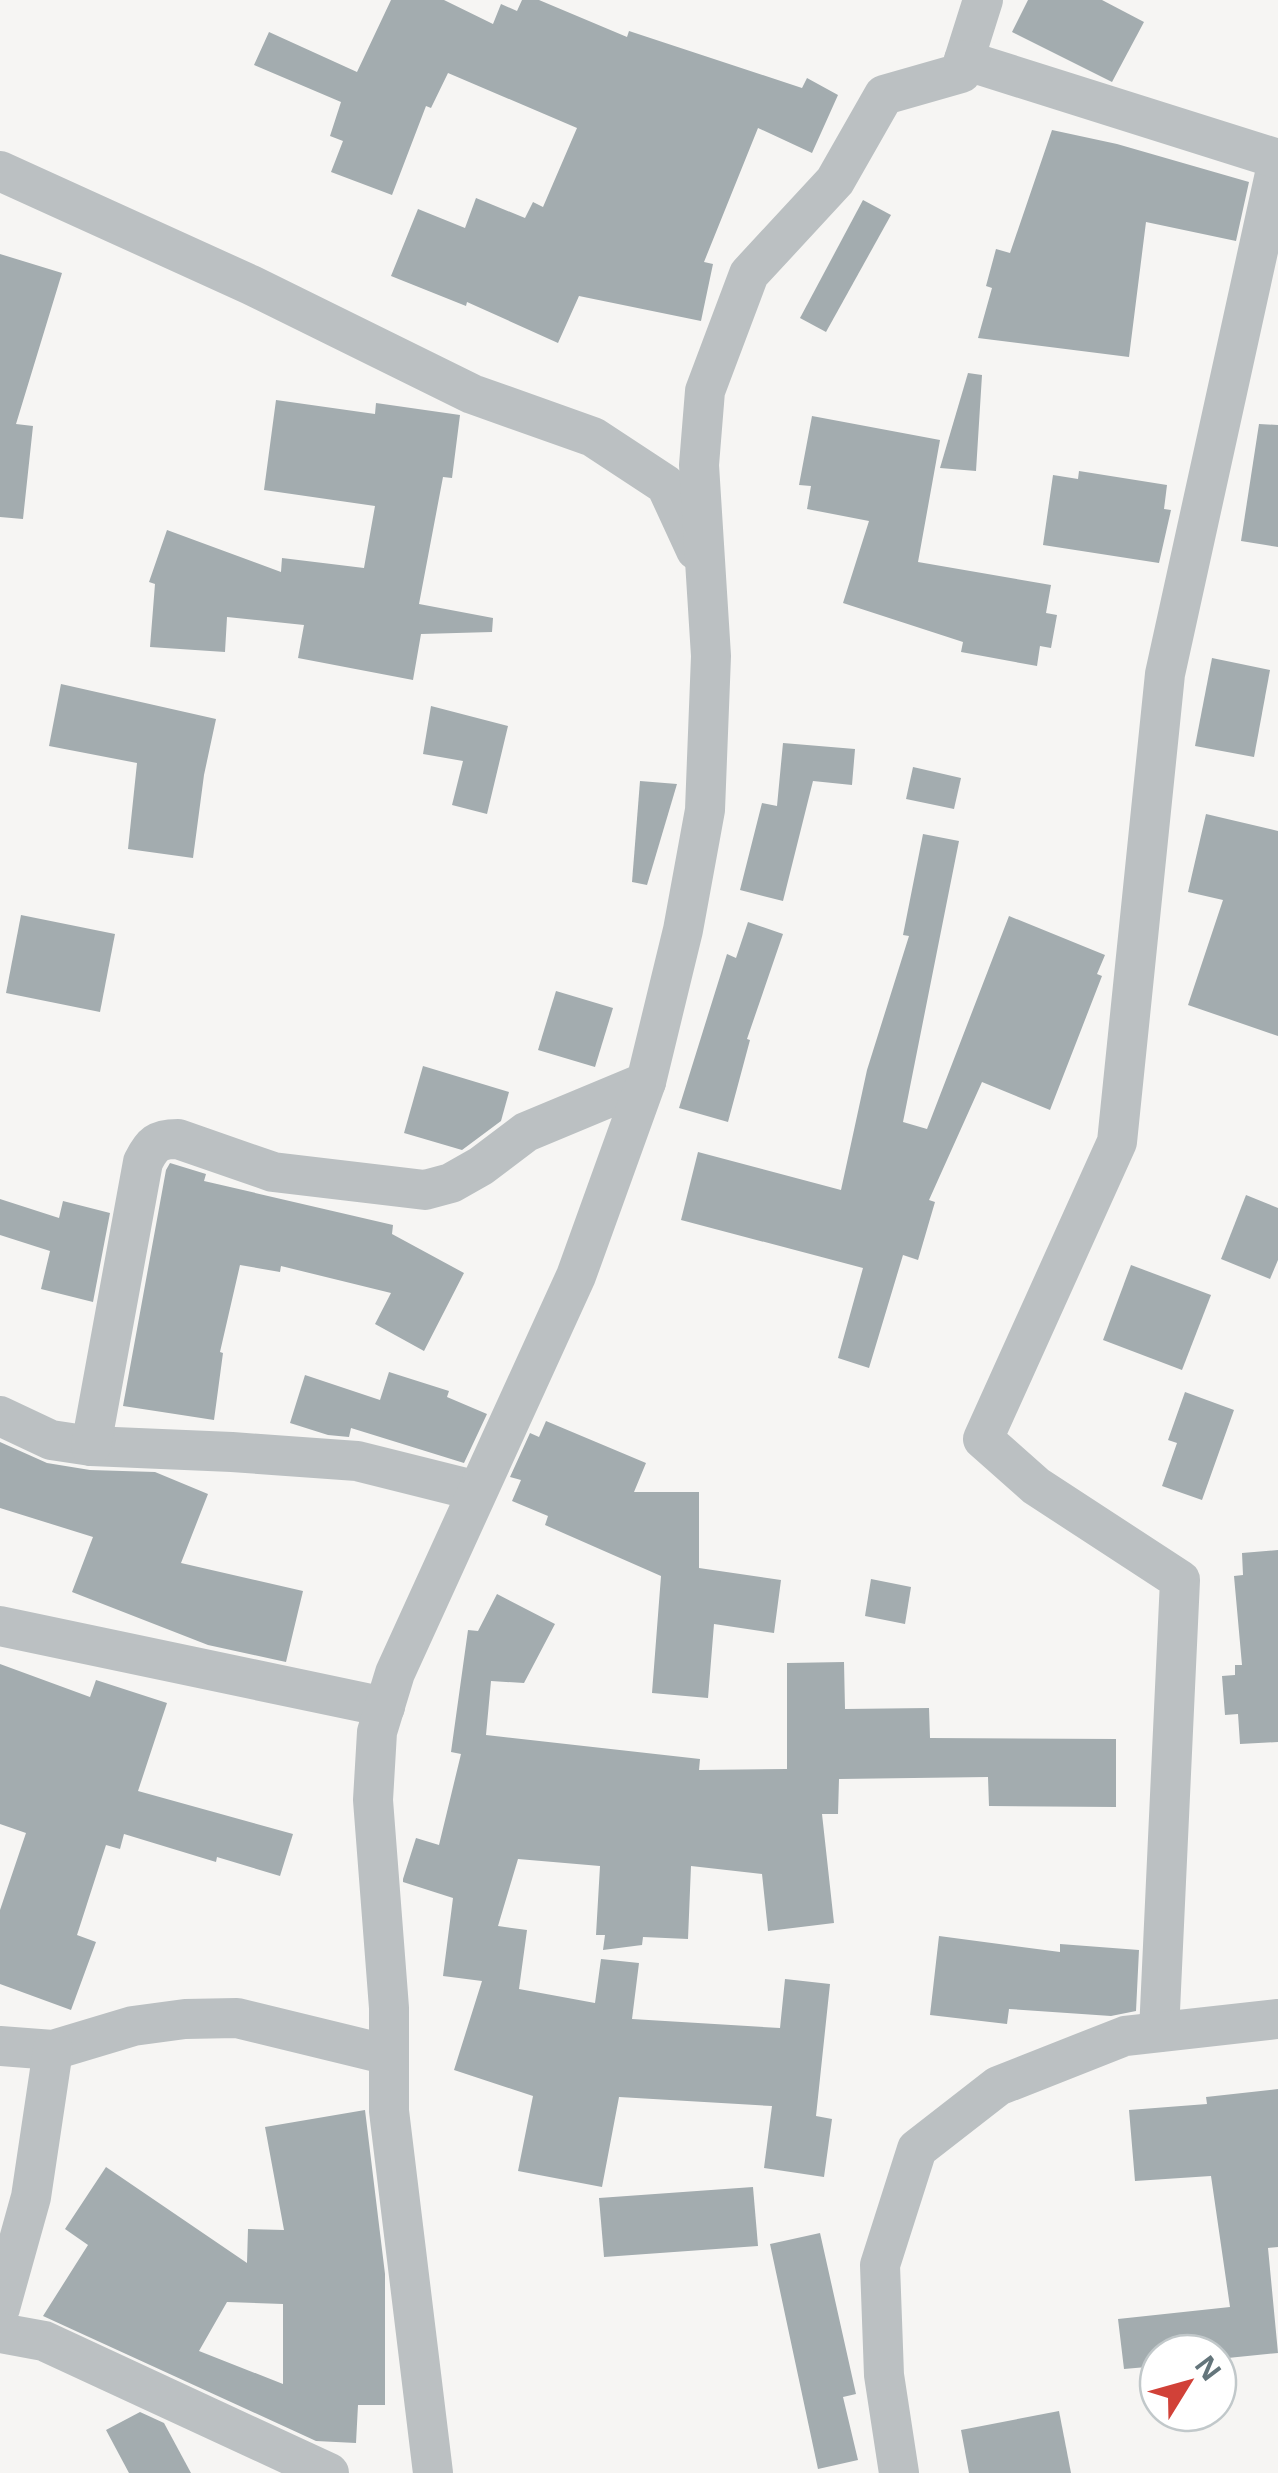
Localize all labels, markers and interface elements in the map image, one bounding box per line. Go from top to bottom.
north arrow [1138,2333,1238,2433]
text: N [1187,2347,1231,2388]

